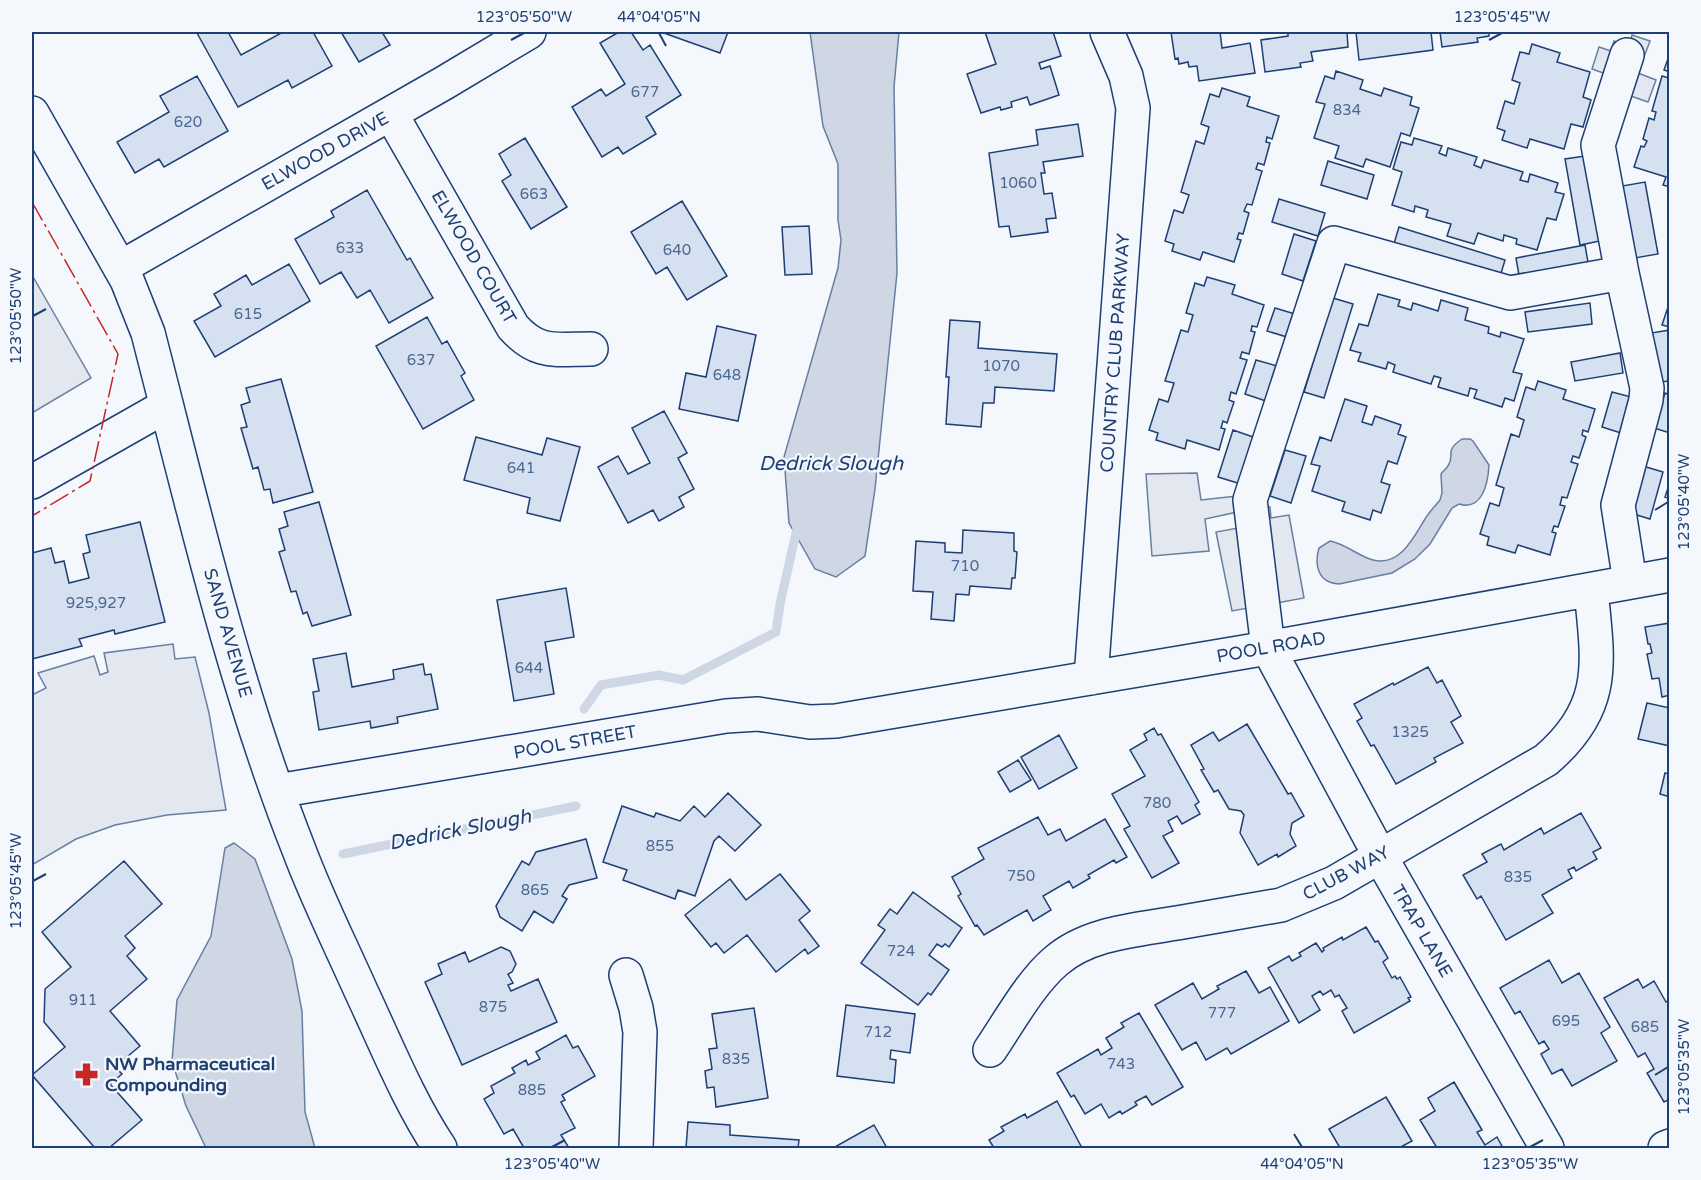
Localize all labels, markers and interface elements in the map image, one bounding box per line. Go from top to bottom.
text: 123°05'50"W [476,8,572,26]
text: 44°04'05"N [617,8,701,26]
text: 123°05'45"W [1454,8,1550,26]
house number: 677 [631,83,659,101]
house number: 834 [1333,101,1361,119]
street label: ELWOOD DRIVE [257,107,393,195]
house number: 620 [174,113,202,131]
house number: 1060 [999,174,1037,192]
house number: 663 [520,185,548,203]
street label: ELWOOD COURT [427,186,521,328]
street label: COUNTRY CLUB PARKWAY [1096,232,1134,473]
house number: 633 [336,239,364,257]
house number: 640 [663,241,691,259]
text: 123°05'50"W [7,268,25,364]
house number: 615 [234,305,262,323]
house number: 637 [407,351,435,369]
house number: 1070 [982,357,1020,375]
house number: 648 [713,366,741,384]
water label: Dedrick Slough [759,452,904,476]
text: 123°05'40"W [1675,454,1693,550]
house number: 641 [507,459,535,477]
house number: 710 [951,557,979,575]
street label: SAND AVENUE [199,566,257,700]
house number: 925,927 [66,594,126,612]
street label: POOL ROAD [1215,627,1327,667]
house number: 644 [515,659,543,677]
street label: POOL STREET [512,720,638,764]
house number: 1325 [1391,723,1429,741]
house number: 780 [1143,794,1171,812]
water label: Dedrick Slough [387,804,534,856]
text: 123°05'45"W [7,833,25,929]
house number: 855 [646,837,674,855]
street label: CLUB WAY [1299,841,1394,905]
house number: 750 [1007,867,1035,885]
house number: 835 [1504,868,1532,886]
house number: 865 [521,881,549,899]
street label: TRAP LANE [1387,881,1457,981]
house number: 724 [887,942,915,960]
house number: 911 [69,991,97,1009]
house number: 875 [479,998,507,1016]
house number: 777 [1208,1004,1236,1022]
house number: 695 [1552,1012,1580,1030]
house number: 685 [1631,1018,1659,1036]
text: 123°05'35"W [1675,1019,1693,1115]
house number: 712 [864,1023,892,1041]
house number: 835 [722,1050,750,1068]
place label: NW Pharmaceutical Compounding [105,1053,275,1096]
house number: 743 [1107,1055,1135,1073]
pharmacy icon: NW Pharmaceutical Compounding [74,1061,100,1087]
house number: 885 [518,1081,546,1099]
text: 123°05'40"W [504,1155,600,1173]
text: 44°04'05"N [1260,1155,1344,1173]
text: 123°05'35"W [1482,1155,1578,1173]

